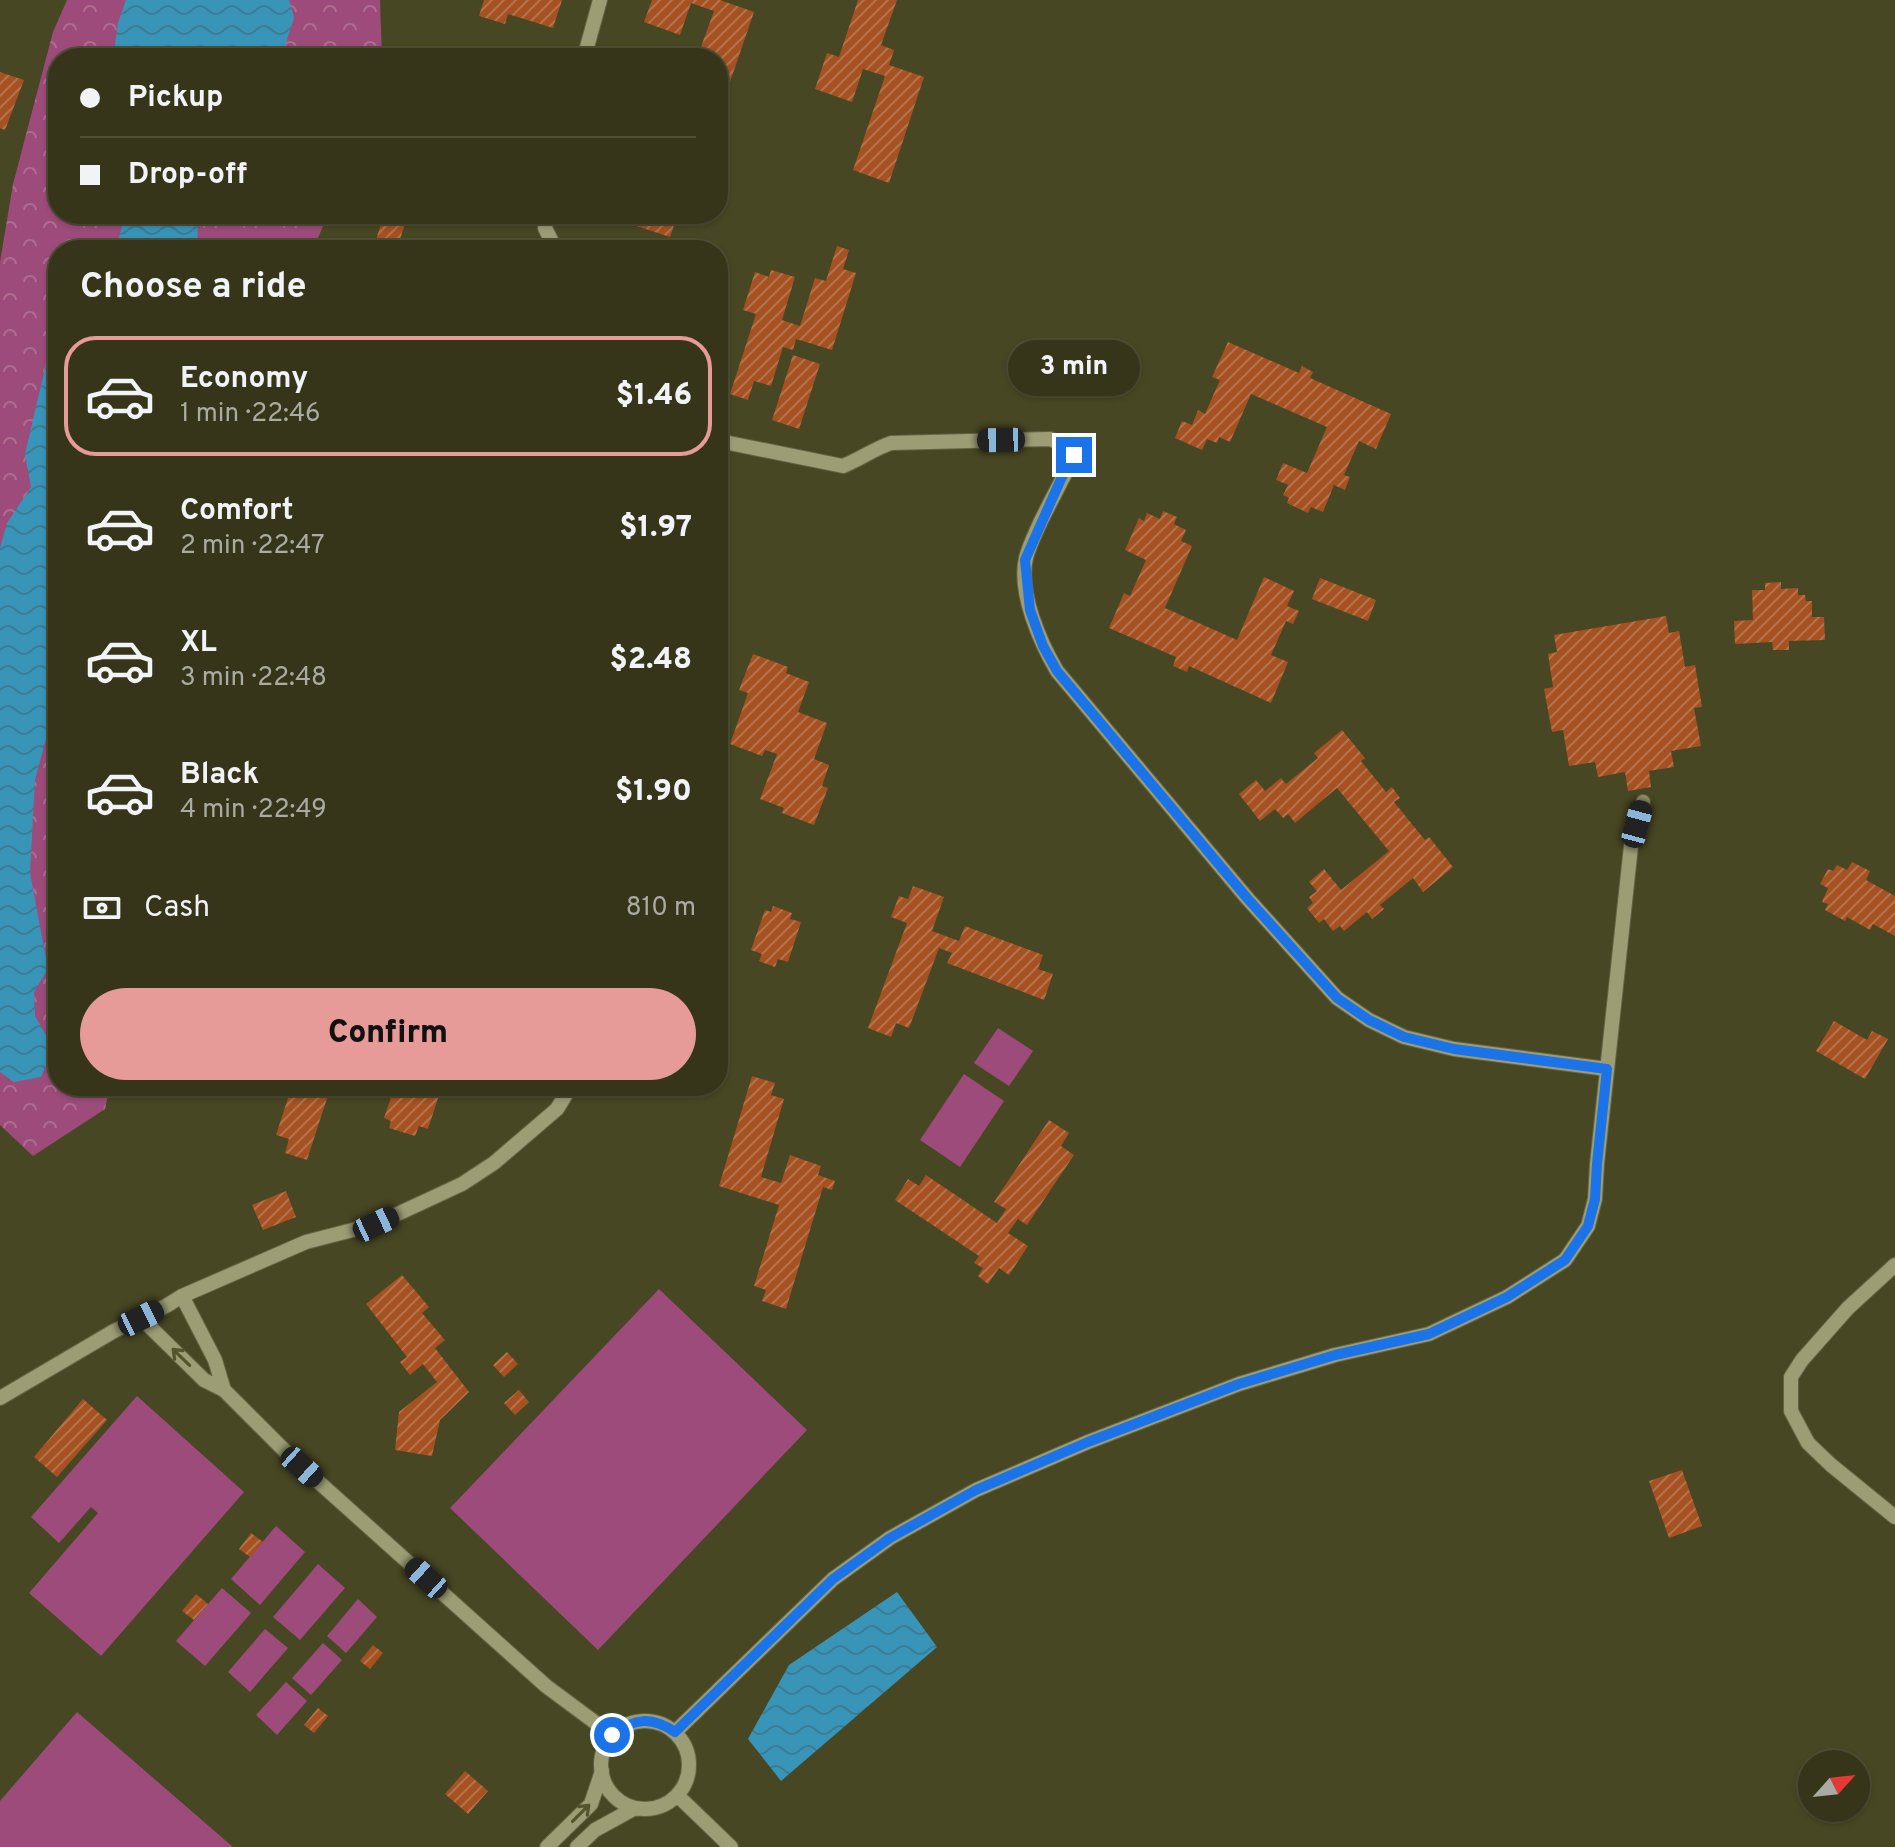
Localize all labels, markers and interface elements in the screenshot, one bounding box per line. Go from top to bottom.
text: Pickup [128,80,223,117]
text: Drop-off [128,157,247,194]
text: Choose a ride [80,265,306,311]
callout: 3 min [1008,339,1140,395]
text: 3 min [1040,351,1108,384]
icon: car [84,360,156,432]
text: Economy [180,361,308,398]
text: $1.46 [616,378,692,415]
text: 1 min · 22:46 [180,398,321,431]
car [977,428,1025,452]
route end [1056,437,1092,473]
icon: car [84,492,156,564]
text: Comfort [180,493,293,530]
text: $1.97 [619,510,692,547]
text: 2 min · 22:47 [180,530,325,563]
icon: car [84,624,156,696]
text: XL [180,625,217,662]
text: $2.48 [609,642,692,679]
text: 3 min · 22:48 [180,662,327,695]
icon: car [84,756,156,828]
text: Black [180,757,259,794]
text: $1.90 [615,774,692,811]
text: 4 min · 22:49 [180,794,327,827]
car [1619,798,1655,850]
icon: cash [80,886,124,930]
text: Cash [144,890,210,927]
text: 810 m [626,892,696,925]
button: Confirm [80,988,696,1080]
car [349,1203,403,1245]
car [114,1297,168,1339]
one-way arrow [172,1348,191,1367]
car [276,1442,328,1492]
car [400,1553,452,1603]
route start [594,1717,630,1753]
north arrow [1798,1750,1870,1822]
map controls [1798,1750,1870,1822]
one-way arrow [571,1804,590,1823]

